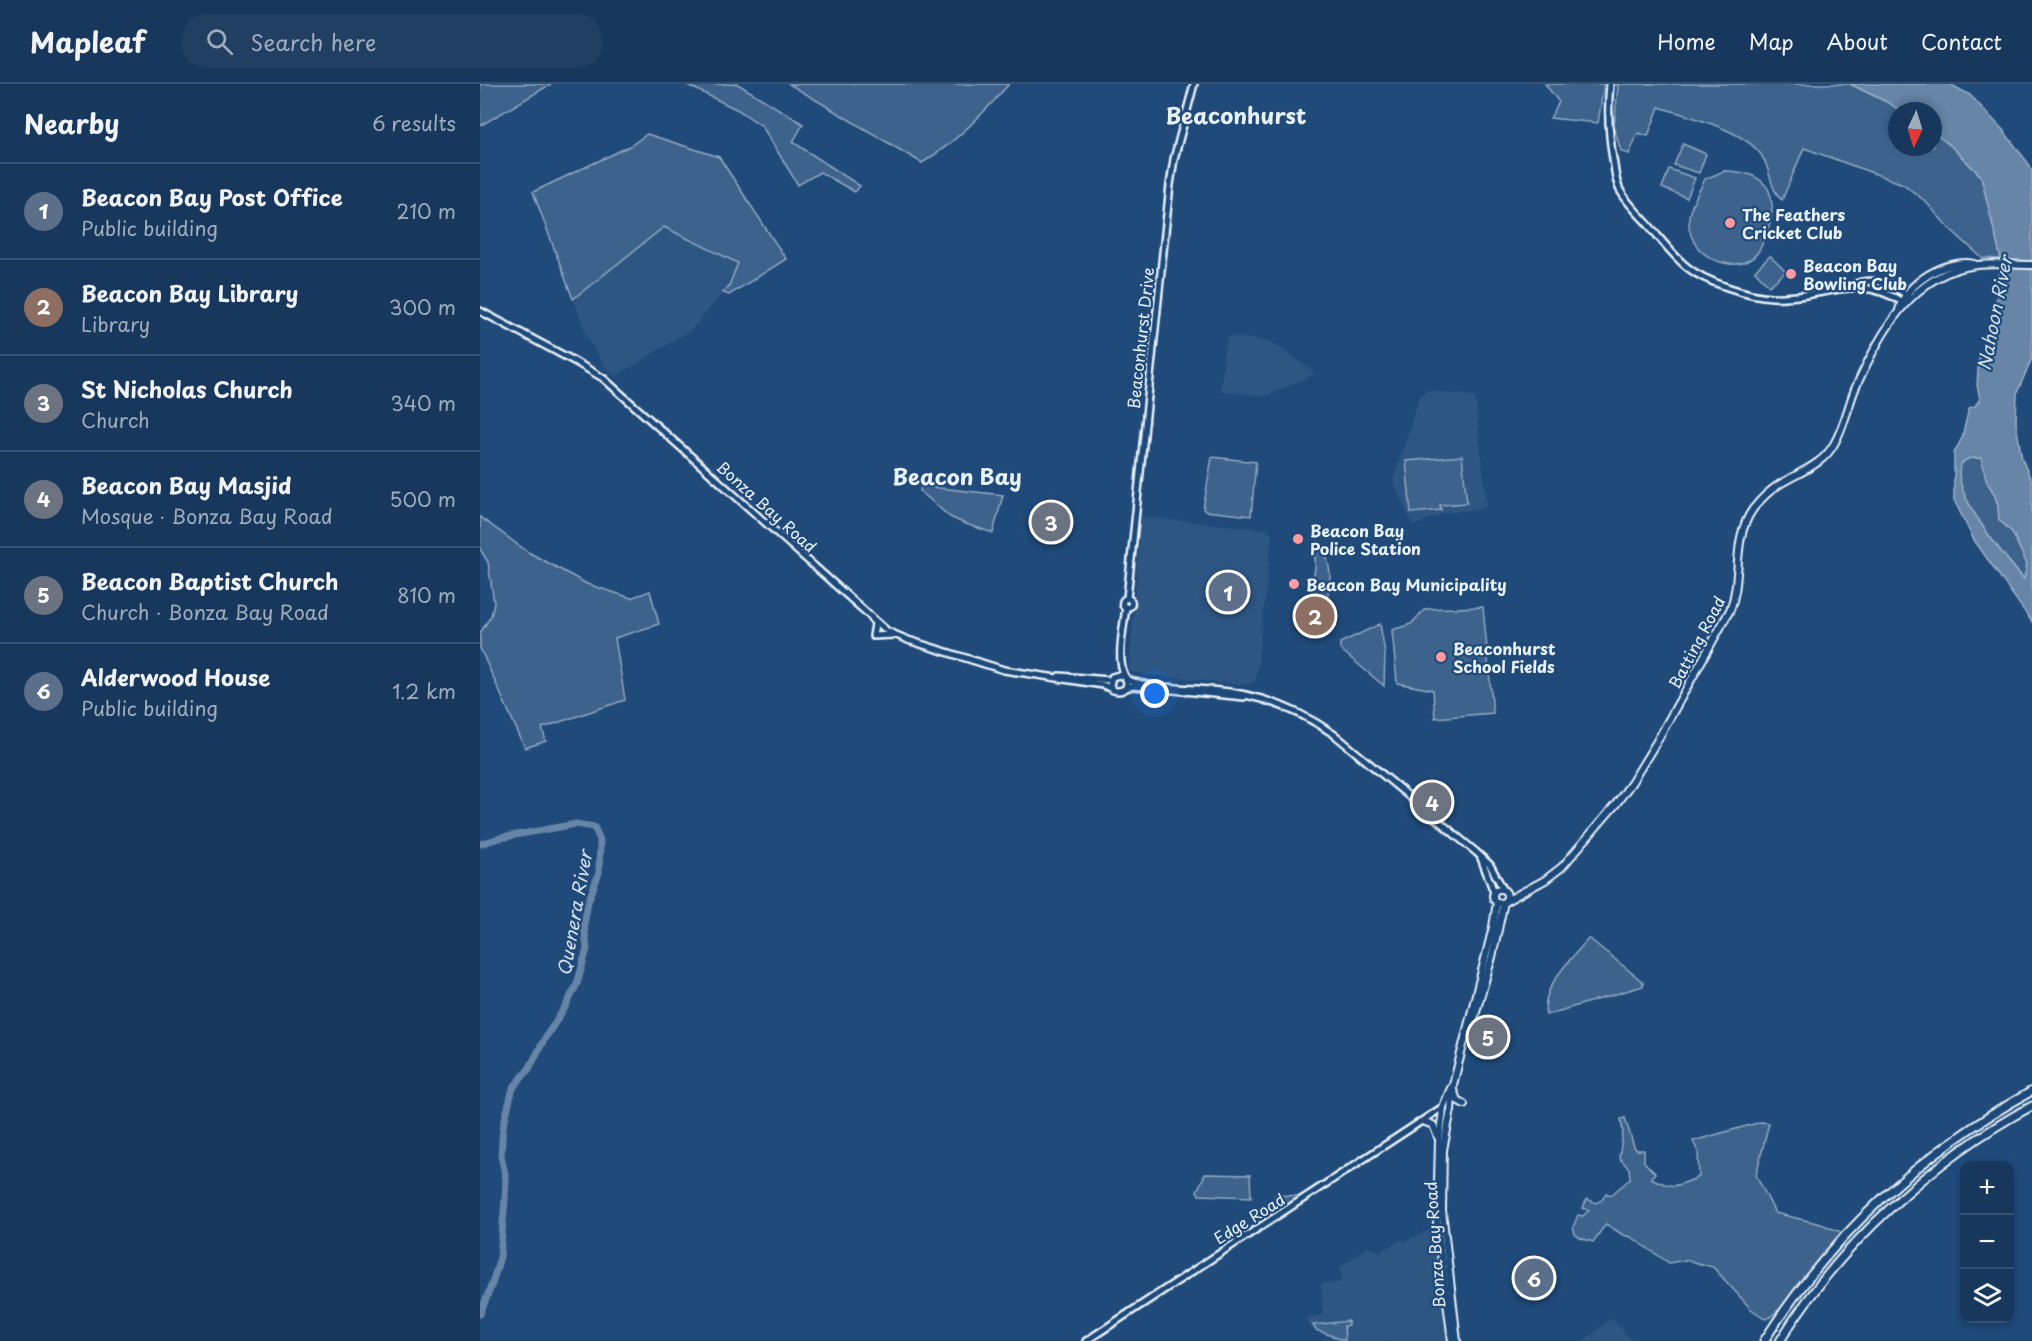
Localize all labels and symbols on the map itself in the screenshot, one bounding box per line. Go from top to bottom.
district label: Beaconhurst [1166,98,1306,131]
north arrow [1888,102,1942,156]
place label: The Feathers Cricket Club [1742,202,1845,244]
marker: The Feathers Cricket Club [1723,216,1737,230]
water label: Nahoon River [1970,251,2019,373]
place label: Beacon Bay Bowling Club [1803,253,1907,295]
street label: Beaconhurst Drive [1121,266,1159,410]
marker: Beacon Bay Bowling Club [1784,267,1798,281]
street label: Bonza Bay Road [712,455,822,557]
district label: Beacon Bay [892,459,1022,492]
pin: 3 [1032,500,1070,544]
place label: Beacon Bay Police Station [1310,518,1421,560]
marker: Beacon Bay Police Station [1291,532,1305,546]
pin: 1 [1208,570,1248,614]
place label: Beacon Bay Municipality [1306,572,1507,596]
marker: Beacon Bay Municipality [1287,577,1301,591]
street label: Batting Road [1662,592,1730,692]
pin: 2 [1296,594,1334,638]
place label: Beaconhurst School Fields [1453,636,1556,678]
marker: Beaconhurst School Fields [1434,650,1448,664]
your location [1140,679,1169,708]
pin: 4 [1412,780,1452,824]
water label: Quenera River [550,845,599,978]
pin: 5 [1468,1014,1508,1060]
street label: Bonza Bay Road [1418,1181,1450,1309]
street label: Edge Road [1209,1187,1289,1249]
pin: 6 [1514,1256,1554,1300]

